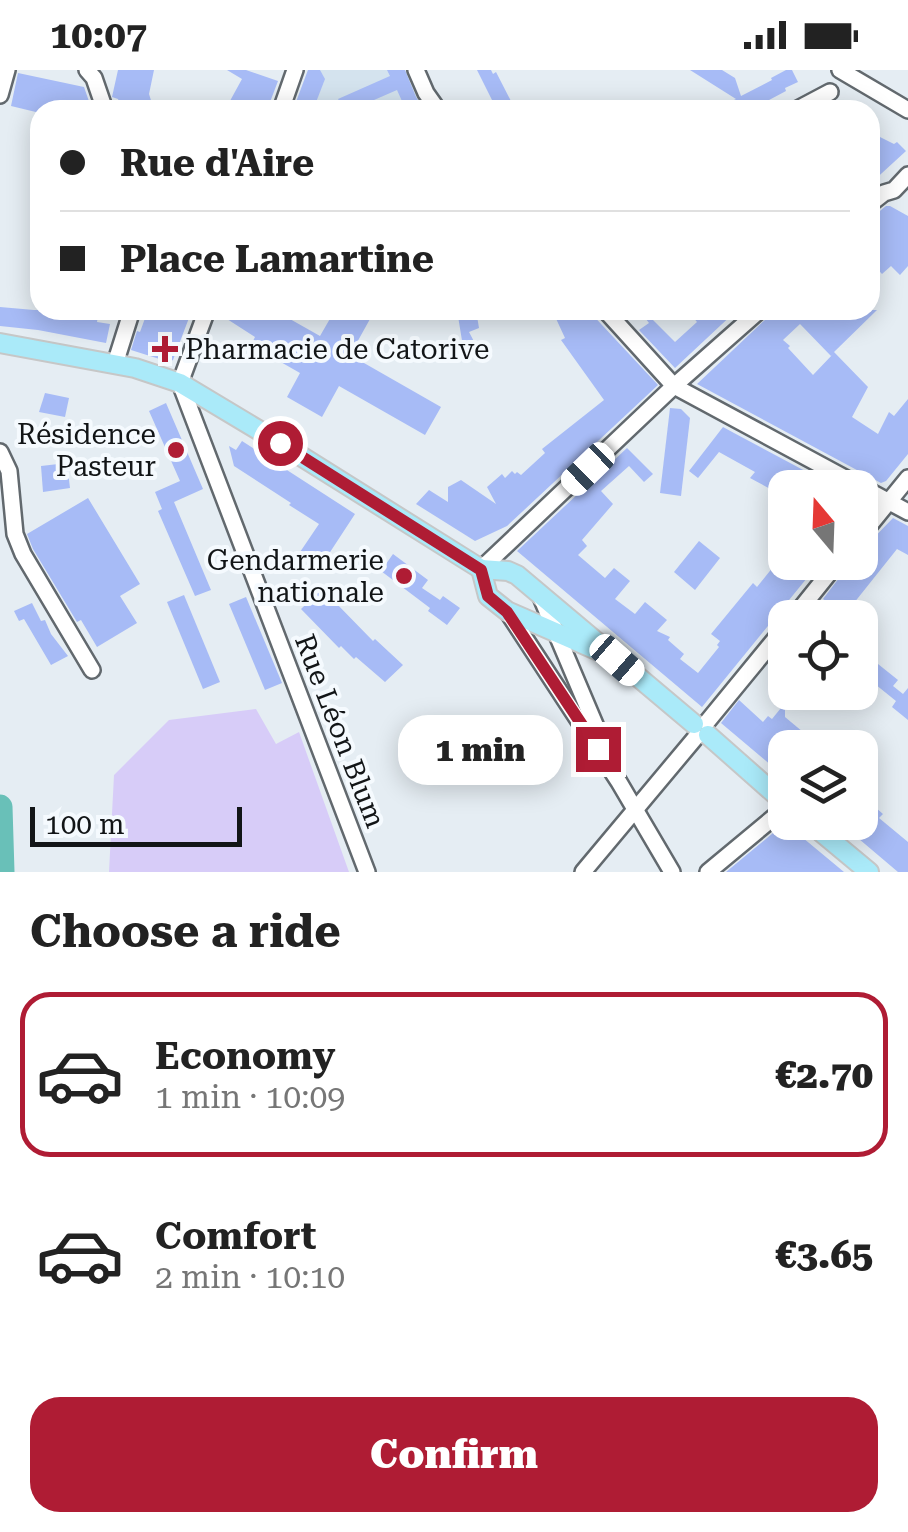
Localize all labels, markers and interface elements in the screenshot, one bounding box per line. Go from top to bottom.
text: 10:07 [50,13,147,57]
text: Rue d'Aire [120,141,314,185]
text: Place Lamartine [120,237,434,281]
place label: Pharmacie de Catorive [185,333,489,366]
marker: Pharmacie de Catorive [154,338,176,360]
place label: Résidence Pasteur [17,418,156,483]
route start [258,421,303,466]
car [556,437,620,501]
marker: Résidence Pasteur [165,439,187,461]
north arrow [768,470,878,580]
map controls [768,470,878,840]
place label: Gendarmerie nationale [207,544,384,609]
marker: Gendarmerie nationale [393,565,415,587]
button: locate [768,600,878,710]
car [585,629,649,691]
street label: Rue Léon Blum [288,630,392,832]
callout: 1 min [398,714,563,784]
route end [576,727,621,772]
button: layers [768,730,878,840]
text: 1 min [436,731,525,769]
scale bar [30,802,242,846]
text: 100 m [45,808,125,841]
text: Choose a ride [30,905,341,958]
icon: car [35,1030,125,1120]
text: Economy [155,1034,335,1078]
text: €2.70 [775,1053,873,1097]
text: 1 min · 10:09 [155,1078,345,1116]
icon: car [35,1210,125,1300]
text: Comfort [155,1214,316,1258]
text: €3.65 [775,1233,873,1277]
text: 2 min · 10:10 [155,1258,345,1296]
button: Confirm [30,1397,878,1512]

